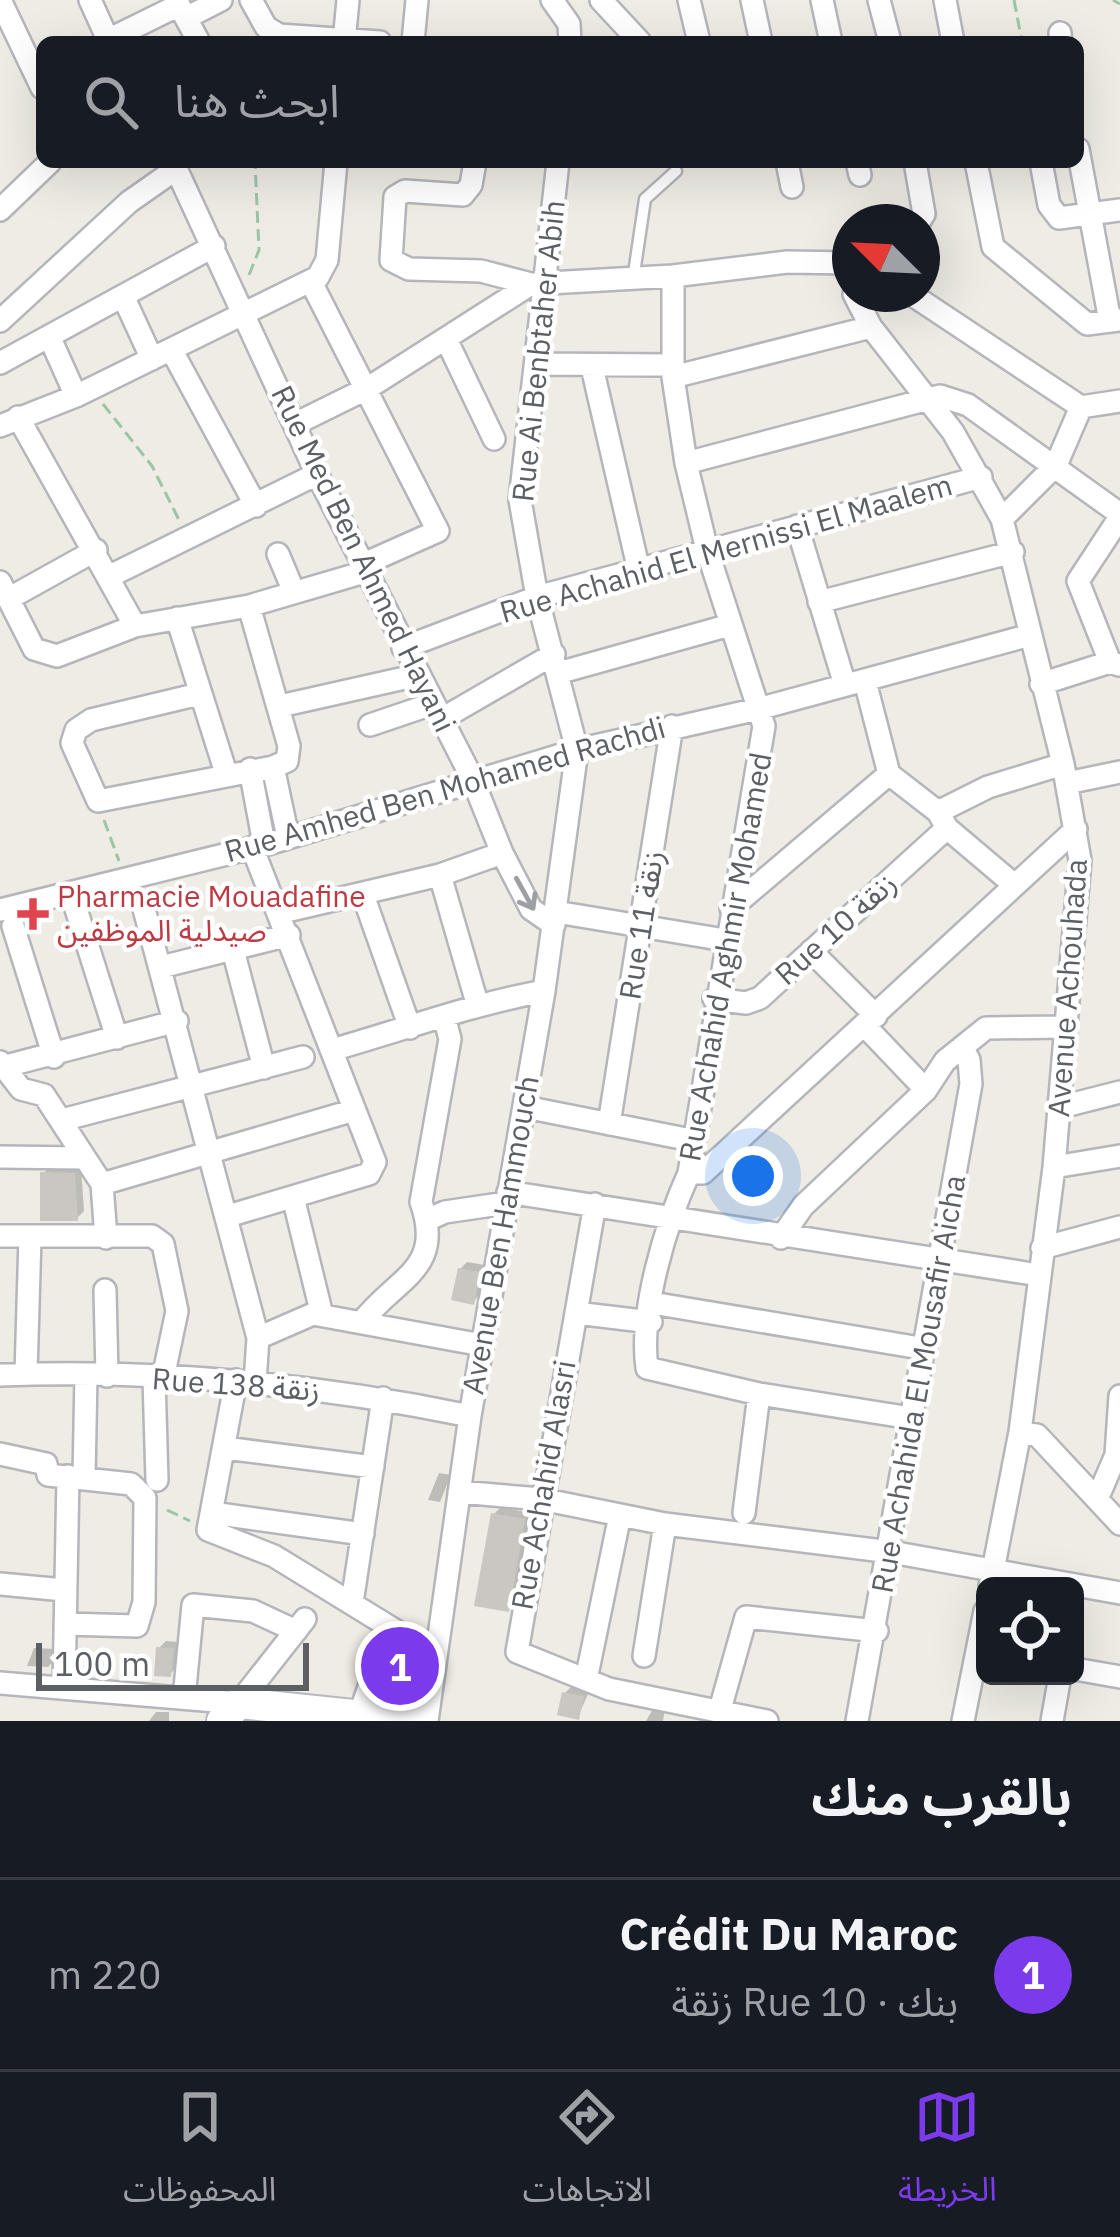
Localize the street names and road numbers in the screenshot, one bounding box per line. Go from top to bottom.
street label: Rue Ai Benbtaher Abih [502,198,573,504]
street label: Rue Med Ben Ahmed Hayani [263,379,465,738]
street label: Rue Achahid El Mernissi El Maalem [495,464,956,631]
street label: Rue Amhed Ben Mohamed Rachdi [220,707,669,870]
street label: Rue Achahid Aghmir Mohamed [669,749,780,1164]
street label: Rue 11 زنقة [609,847,672,1002]
street label: Avenue Achouhada [1038,857,1095,1118]
street label: Rue 10 زنقة [766,863,904,993]
street label: Avenue Ben Hammouch [452,1072,547,1397]
street label: Rue Achahida El Mousafir Aicha [862,1172,974,1596]
street label: Rue Achahid Alasri [501,1357,584,1613]
street label: Rue 138 زنقة [151,1358,322,1409]

